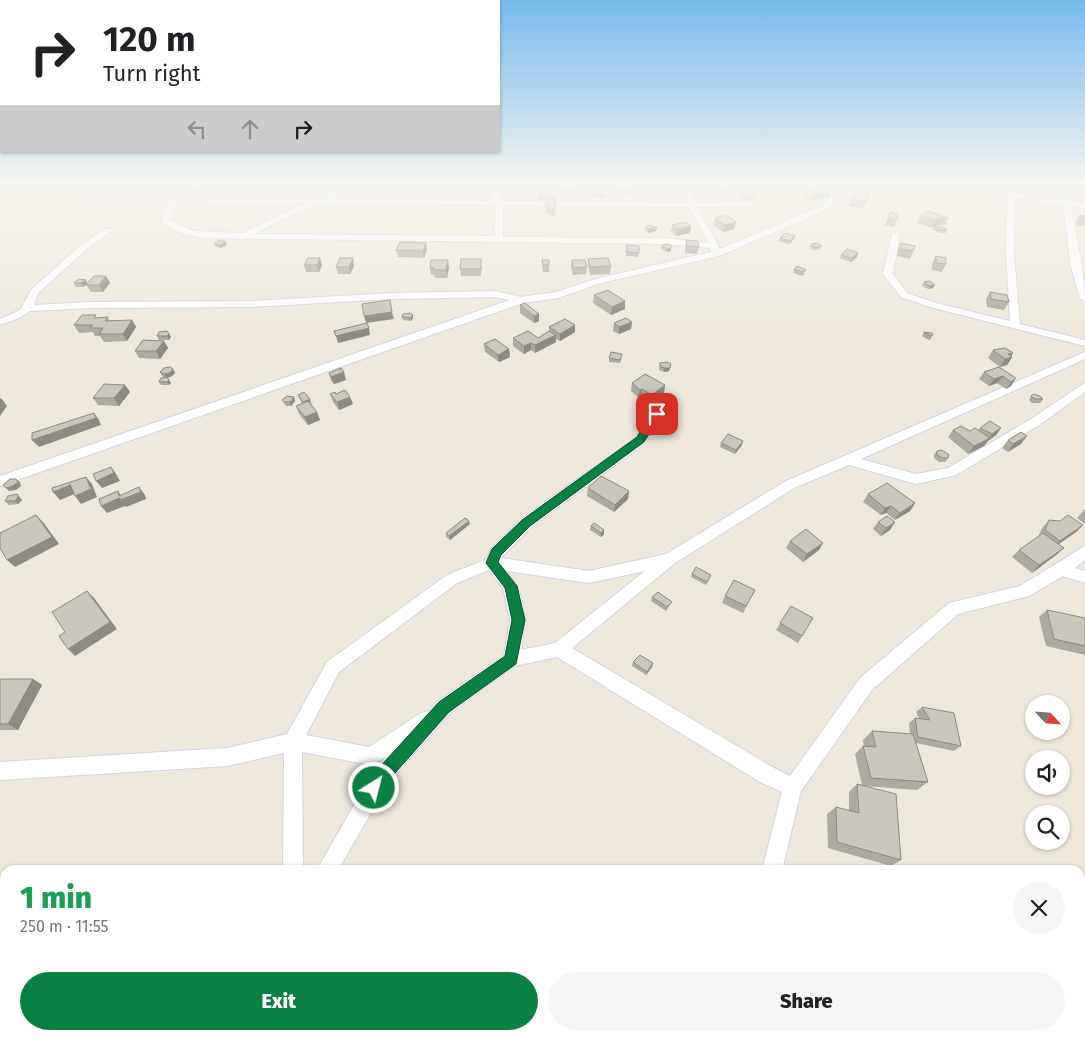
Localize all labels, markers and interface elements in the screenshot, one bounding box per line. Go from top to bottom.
text: 120 m [103,18,196,60]
icon: right [20,20,85,85]
text: Turn right [103,60,200,87]
icon: left [183,115,211,143]
icon: ahead [236,115,264,143]
icon: right [289,115,317,143]
pin [636,393,678,435]
icon: arrive [643,400,671,428]
north arrow [1025,695,1070,740]
map controls [1025,695,1070,850]
button: sound [1025,750,1070,795]
position arrow [347,761,399,813]
button: search [1025,805,1070,850]
text: 1 min [20,880,92,916]
button: close [1013,882,1065,934]
text: 250 m · 11:55 [20,917,109,936]
button: Exit [20,972,538,1030]
button: Share [548,972,1065,1030]

